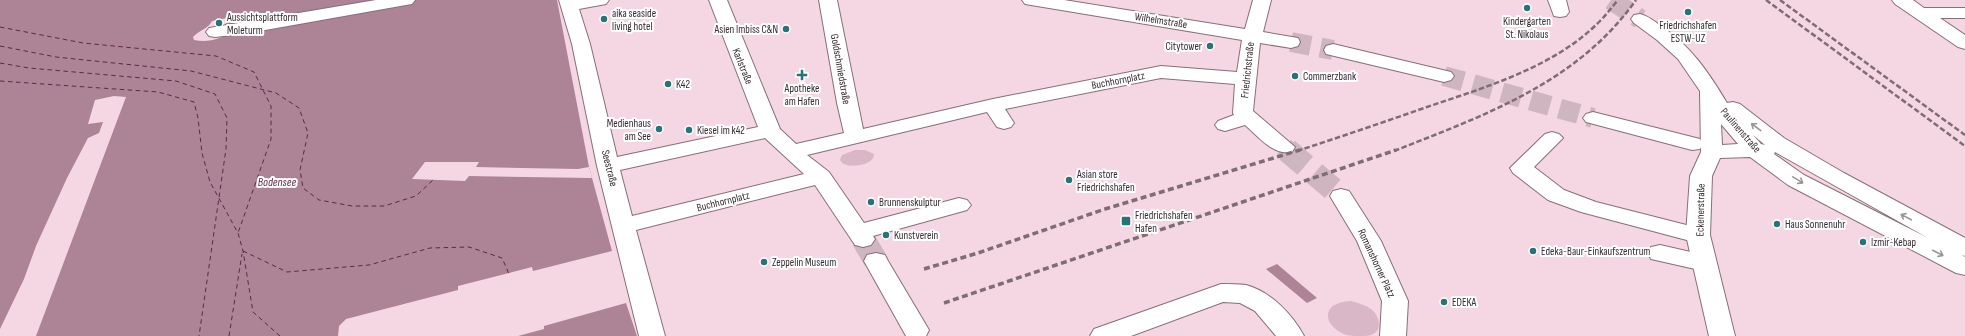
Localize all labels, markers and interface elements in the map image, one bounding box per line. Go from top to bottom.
marker: Kindergarten St. Nikolaus [1522,3,1532,13]
place label: aika seaside living hotel [612,7,656,33]
marker: Friedrichshafen ESTW-UZ [1683,7,1693,17]
street label: Wilhelmstraße [1134,10,1188,31]
place label: Aussichtsplattform Moleturm [226,11,298,37]
marker: aika seaside living hotel [599,14,609,24]
place label: Kindergarten St. Nikolaus [1503,15,1551,41]
marker: Aussichtsplattform Moleturm [214,18,224,28]
place label: Friedrichshafen ESTW-UZ [1659,19,1717,45]
place label: Asien Imbiss C&N [713,23,778,36]
marker: Asien Imbiss C&N [781,24,791,34]
street label: Goldschmiedstraße [828,33,853,105]
place label: Citytower [1165,40,1202,53]
marker: Citytower [1205,41,1215,51]
street label: Friedrichstraße [1238,41,1257,99]
street label: Karlstraße [729,46,756,86]
street label: Buchhornplatz [1090,69,1146,92]
marker: Apotheke am Hafen [797,70,807,80]
place label: Commerzbank [1303,70,1357,83]
marker: Commerzbank [1290,71,1300,81]
place label: K42 [676,78,691,91]
marker: K42 [663,79,673,89]
place label: Apotheke am Hafen [784,82,820,108]
street label: Paulinenstraße [1718,105,1764,155]
place label: Medienhaus am See [607,117,651,143]
one-way arrow [1750,123,1761,131]
marker: Medienhaus am See [654,124,664,134]
place label: Kiesel im k42 [697,124,745,137]
marker: Kiesel im k42 [684,125,694,135]
street label: Seestraße [599,149,620,188]
place label: Asian store Friedrichshafen [1076,168,1135,194]
water label: Bodensee [258,175,296,190]
marker: Asian store Friedrichshafen [1064,175,1074,185]
one-way arrow [1792,177,1804,185]
street label: Eckenerstraße [1694,183,1707,237]
street label: Buchhornplatz [695,189,751,214]
place label: Brunnenskulptur [879,196,941,209]
marker: Brunnenskulptur [866,197,876,207]
place label: Friedrichshafen Hafen [1135,209,1193,235]
one-way arrow [1900,212,1912,220]
marker: Friedrichshafen Hafen [1120,215,1132,227]
place label: Haus Sonnenuhr [1785,218,1845,231]
marker: Haus Sonnenuhr [1772,219,1782,229]
street label: Romanshorner Platz [1355,227,1398,300]
place label: Kunstverein [894,229,939,242]
marker: Kunstverein [881,230,891,240]
place label: Izmir-Kebap [1871,236,1916,249]
marker: Izmir-Kebap [1858,237,1868,247]
place label: Edeka-Baur-Einkaufszentrum [1541,245,1650,258]
marker: Edeka-Baur-Einkaufszentrum [1528,246,1538,256]
one-way arrow [1932,250,1944,257]
place label: Zeppelin Museum [772,256,836,269]
marker: Zeppelin Museum [759,257,769,267]
place label: EDEKA [1452,296,1476,309]
marker: EDEKA [1439,297,1449,307]

